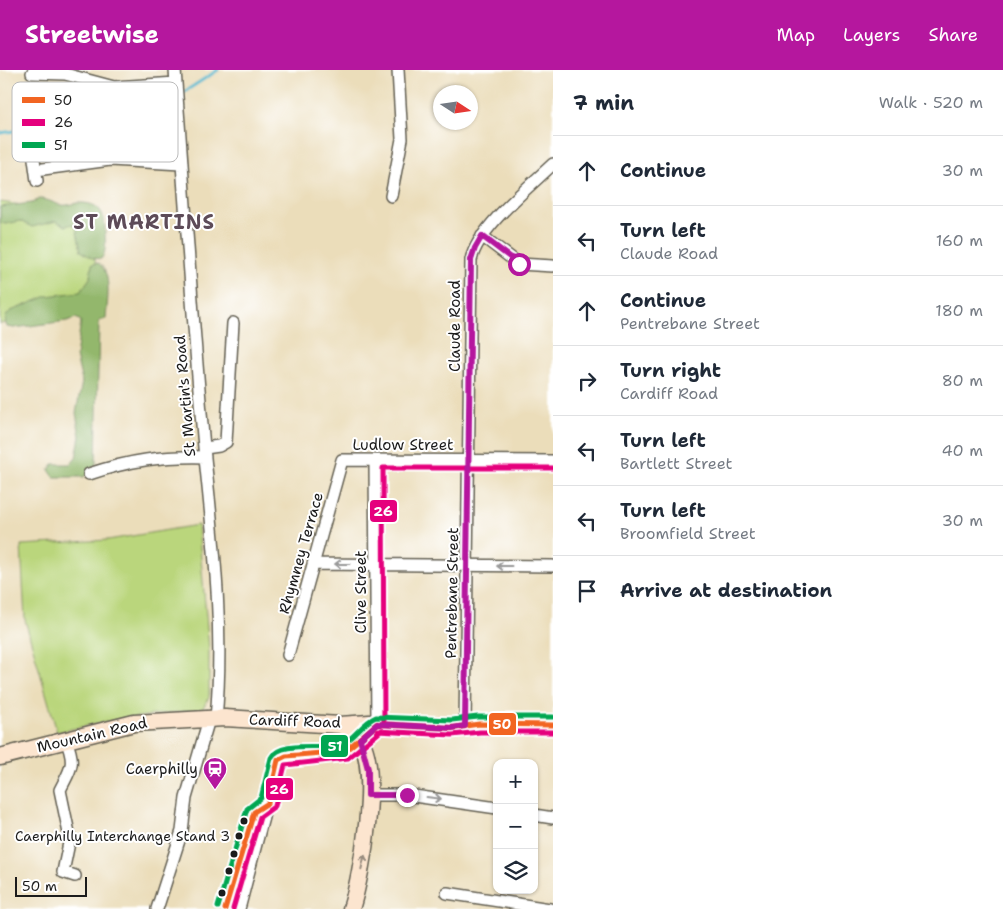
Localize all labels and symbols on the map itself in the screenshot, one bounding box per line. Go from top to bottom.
legend [12,82,178,162]
north arrow [433,85,478,130]
text: 50 [54,91,72,109]
text: 26 [54,113,73,131]
text: 51 [54,136,68,154]
district label: ST MARTINS [73,209,215,235]
route start [508,253,531,276]
street label: Claude Road [445,280,465,372]
street label: St Martin's Road [170,334,200,458]
street label: Ludlow Street [352,435,454,455]
street label: Rhymney Terrace [274,490,328,616]
line badge: 26 [369,499,398,523]
text: 26 [373,502,393,520]
street label: Pentrebane Street [441,527,463,659]
street label: Clive Street [351,550,371,634]
one-way arrow [334,559,350,569]
one-way arrow [497,561,513,571]
street label: Cardiff Road [249,709,342,733]
street label: Mountain Road [35,712,150,757]
line badge: 50 [488,712,517,736]
text: 50 [493,715,511,733]
line badge: 51 [320,734,349,758]
text: 51 [328,737,342,755]
station icon: Caerphilly [202,756,228,790]
place label: Caerphilly [126,759,198,779]
line badge: 26 [265,777,294,801]
text: 26 [269,780,289,798]
route end [396,784,419,807]
one-way arrow [426,793,442,803]
unlabelled marker [239,816,249,826]
place label: Caerphilly Interchange Stand 3 [15,827,230,845]
marker: Caerphilly Interchange Stand 3 [234,831,244,841]
unlabelled marker [229,849,239,859]
one-way arrow [359,854,368,870]
unlabelled marker [224,866,234,876]
scale bar [15,874,88,897]
unlabelled marker [217,888,227,898]

